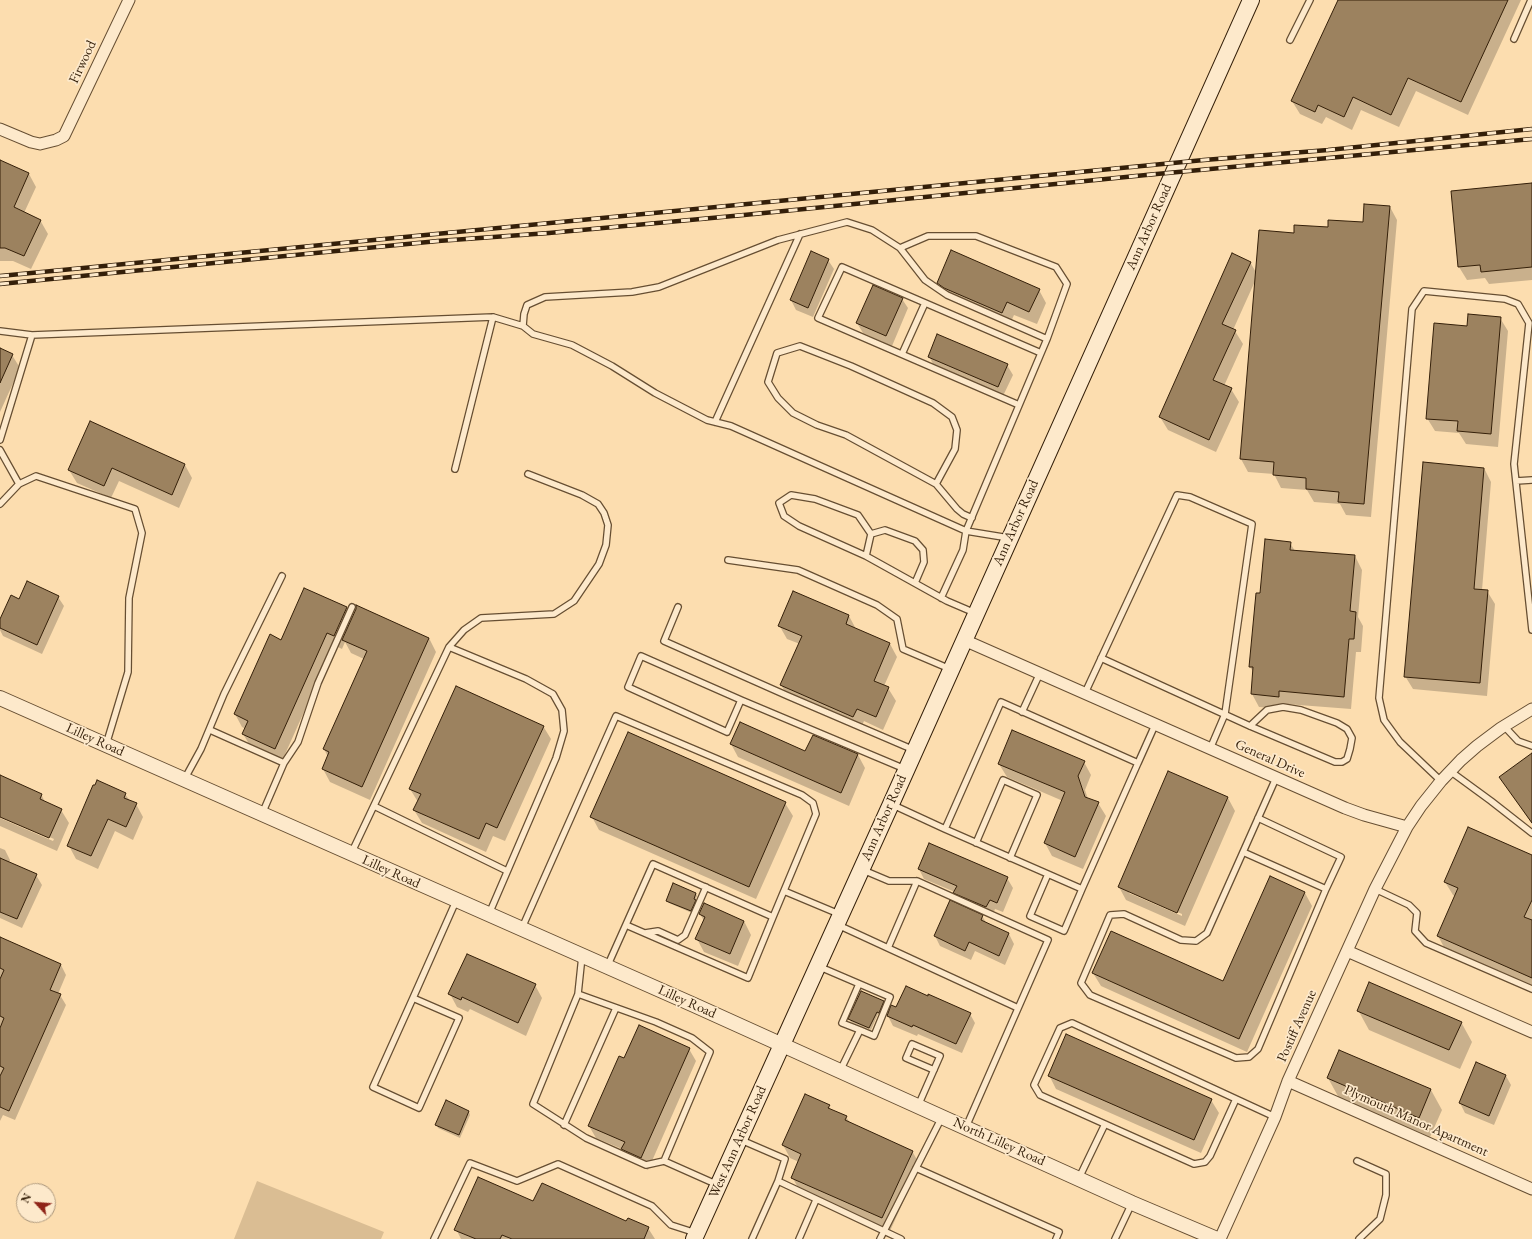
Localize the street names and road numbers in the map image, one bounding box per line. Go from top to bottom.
street label: Firwood [66,38,100,86]
street label: Ann Arbor Road [1123,181,1175,273]
street label: Ann Arbor Road [990,477,1042,569]
street label: Lilley Road [63,720,127,760]
street label: General Drive [1232,736,1308,782]
street label: Ann Arbor Road [858,772,910,864]
street label: Lilley Road [359,852,423,892]
street label: Lilley Road [655,982,719,1022]
street label: Postiff Avenue [1274,987,1320,1065]
street label: Plymouth Manor Apartment [1341,1082,1491,1160]
street label: West Ann Arbor Road [706,1083,770,1201]
street label: North Lilley Road [950,1114,1048,1170]

